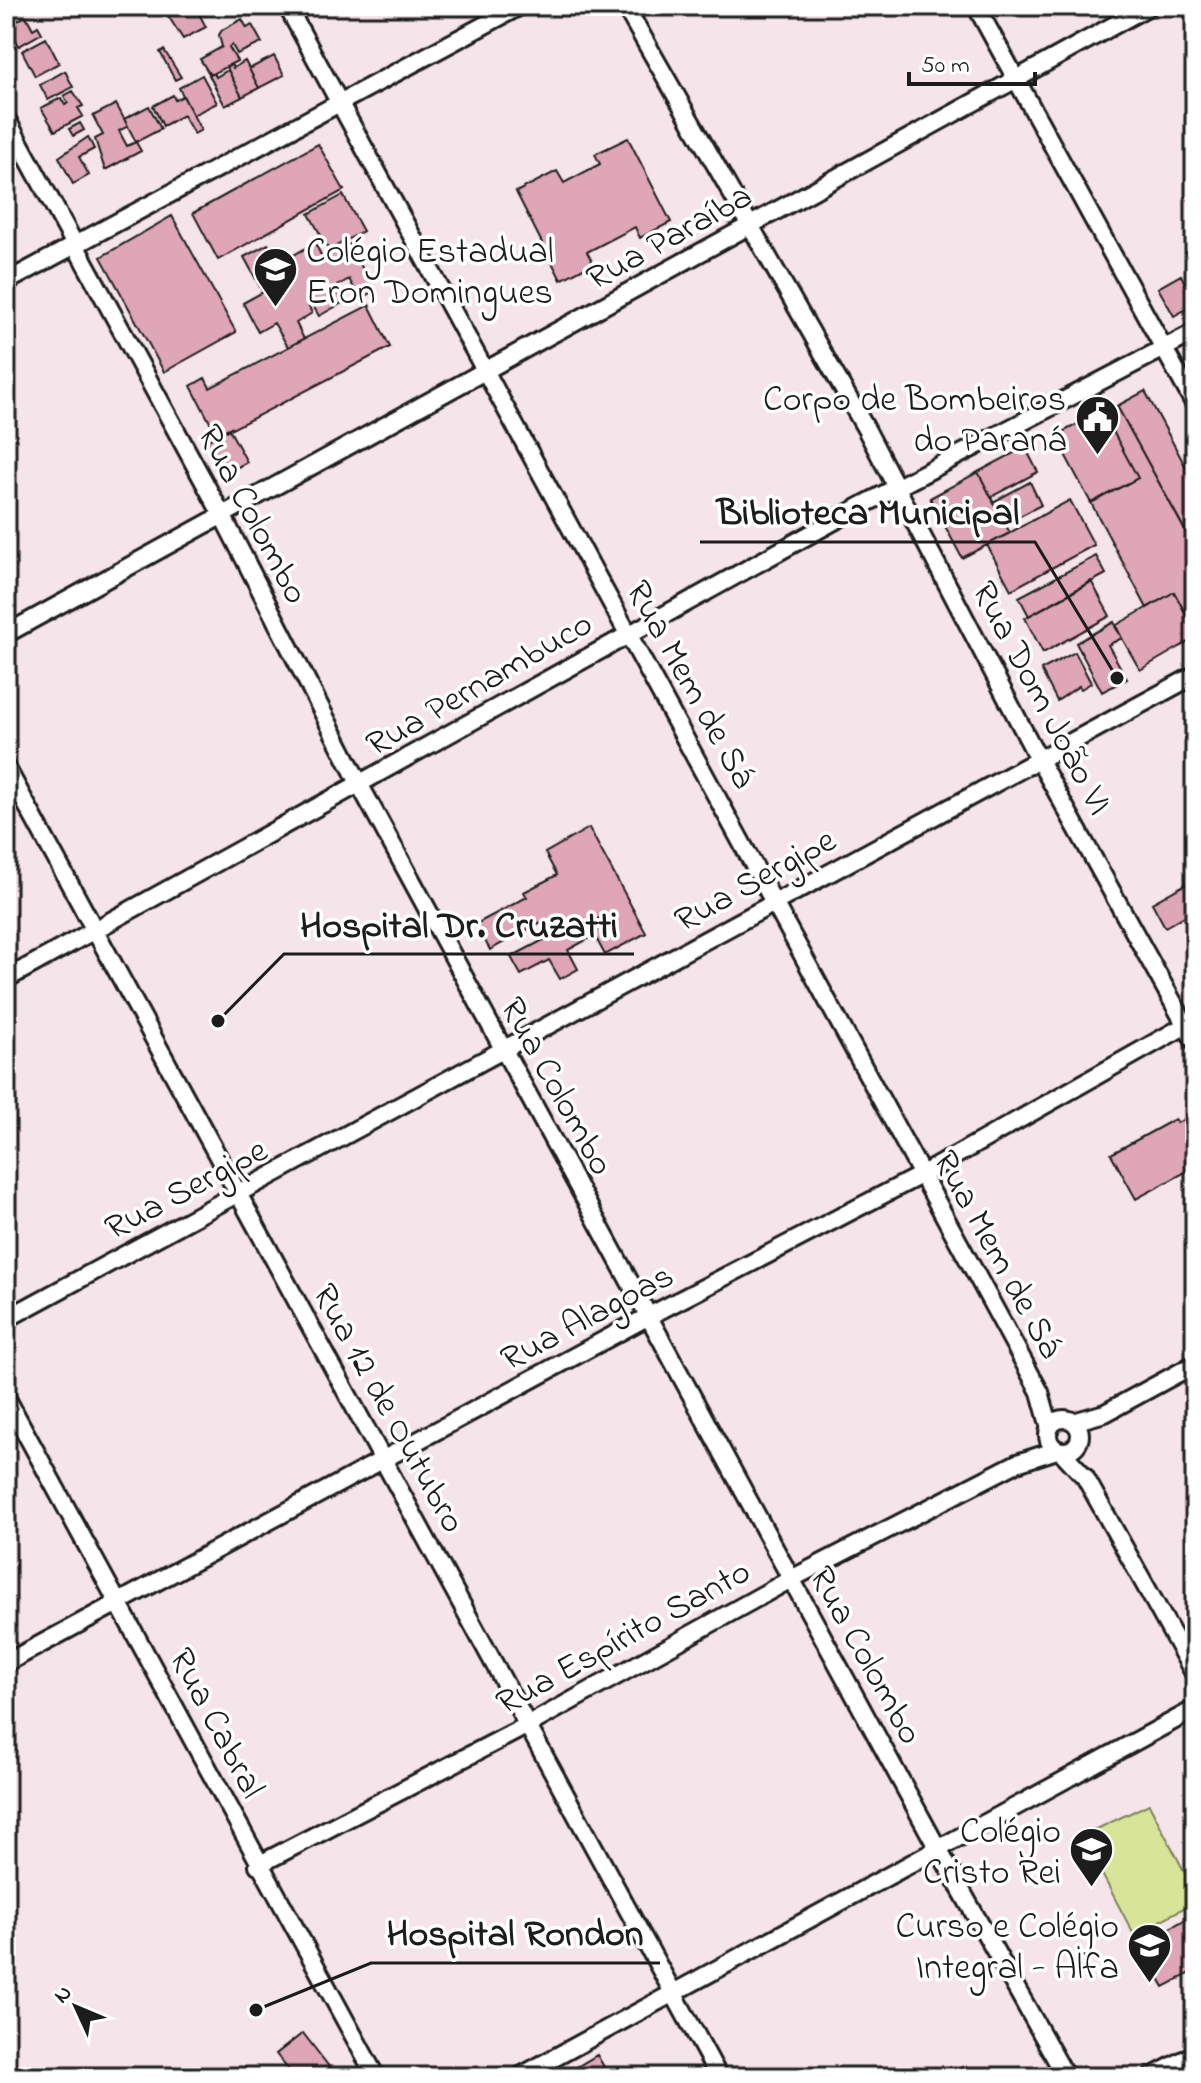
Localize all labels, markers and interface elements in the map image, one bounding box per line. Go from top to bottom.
scale bar [909,36,1035,86]
text: 50 m [921,49,970,84]
street label: Rua Paraíba [578,172,763,306]
place label: Colégio Estadual Eron Domingues [306,227,554,321]
school or university icon: Colégio Estadual Eron Domingues [251,246,299,309]
place label: Corpo de Bombeiros do Paraná [763,375,1066,469]
public building icon: Corpo de Bombeiros do Paraná [1073,394,1121,457]
street label: Rua Colombo [181,416,321,614]
callout: Biblioteca Municipal [700,480,1035,542]
text: Biblioteca Municipal [715,487,1019,543]
street label: Rua Mem de Sá [610,572,768,799]
street label: Rua Dom João VI [956,573,1124,826]
street label: Rua Pernambuco [357,599,604,772]
street label: Rua Sergipe [666,815,847,948]
callout: Hospital Dr. Cruzatti [284,892,634,954]
text: Hospital Dr. Cruzatti [300,900,618,956]
street label: Rua Colombo [484,988,626,1186]
street label: Rua Sergipe [96,1125,279,1256]
street label: Rua Mem de Sá [917,1142,1075,1369]
street label: Rua Alagoas [492,1251,684,1387]
street label: Rua 12 de Outubro [296,1275,478,1544]
street label: Rua Espírito Santo [487,1547,761,1731]
street label: Rua Colombo [793,1557,935,1755]
street label: Rua Cabral [153,1639,277,1809]
place label: Colégio Cristo Rei [923,1807,1061,1901]
school or university icon: Colégio Cristo Rei [1068,1826,1116,1889]
callout: Hospital Rondon [371,1901,660,1963]
place label: Curso e Colégio Integral - Alfa [895,1902,1119,1996]
text: Hospital Rondon [386,1908,644,1964]
school or university icon: Curso e Colégio Integral - Alfa [1126,1921,1174,1984]
north arrow [36,1967,116,2047]
text: N [47,1979,80,2012]

